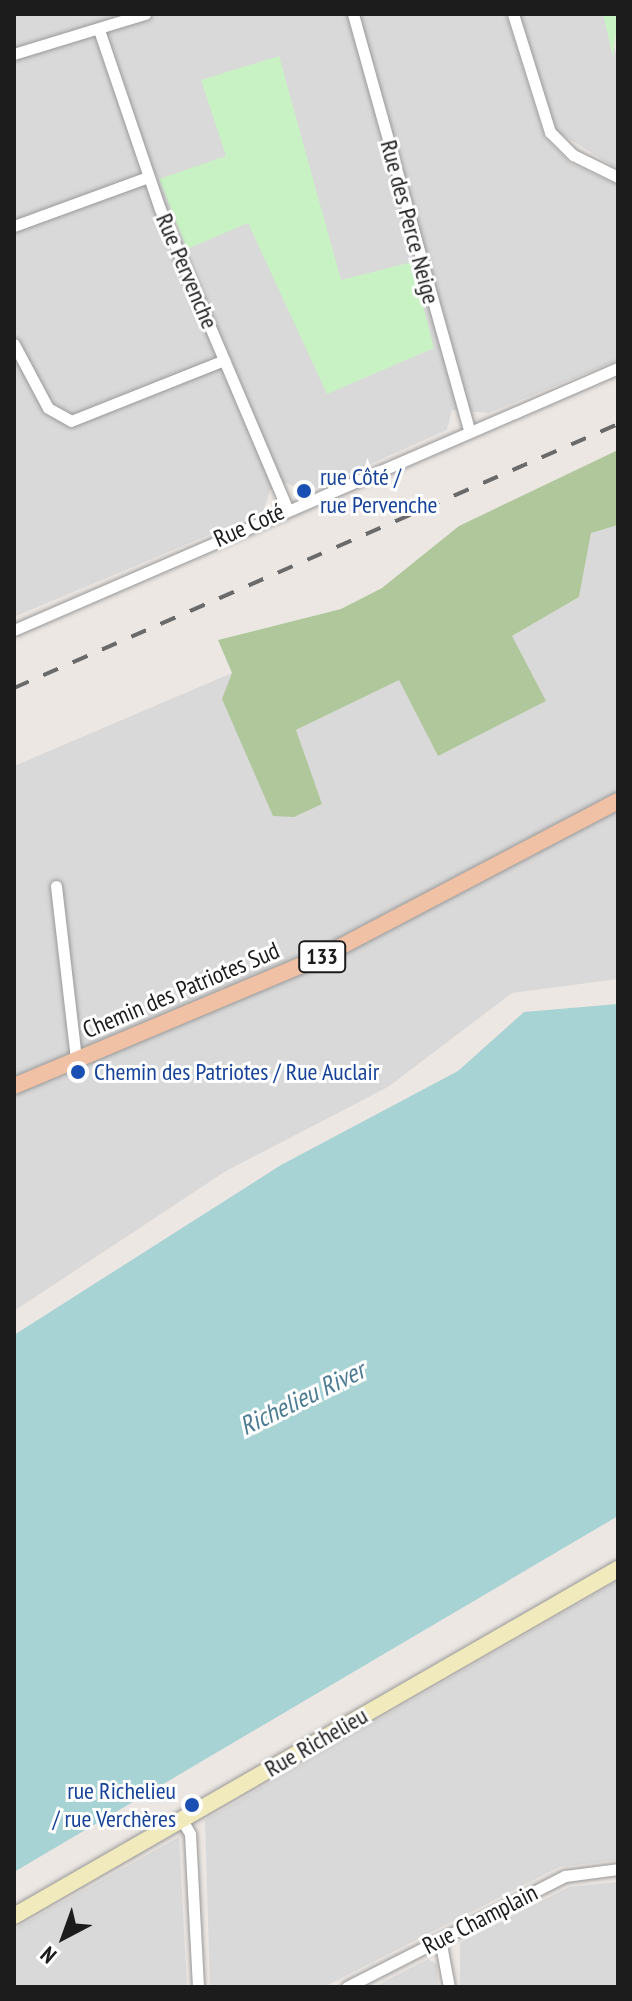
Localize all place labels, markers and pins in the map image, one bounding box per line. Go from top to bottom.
place label: rue Côté / rue Pervenche [320,463,437,519]
marker: rue Côté / rue Pervenche [295,482,313,500]
place label: Chemin des Patriotes / Rue Auclair [94,1058,380,1086]
marker: Chemin des Patriotes / Rue Auclair [69,1063,87,1081]
place label: rue Richelieu / rue Verchères [52,1777,176,1833]
marker: rue Richelieu / rue Verchères [183,1796,201,1814]

